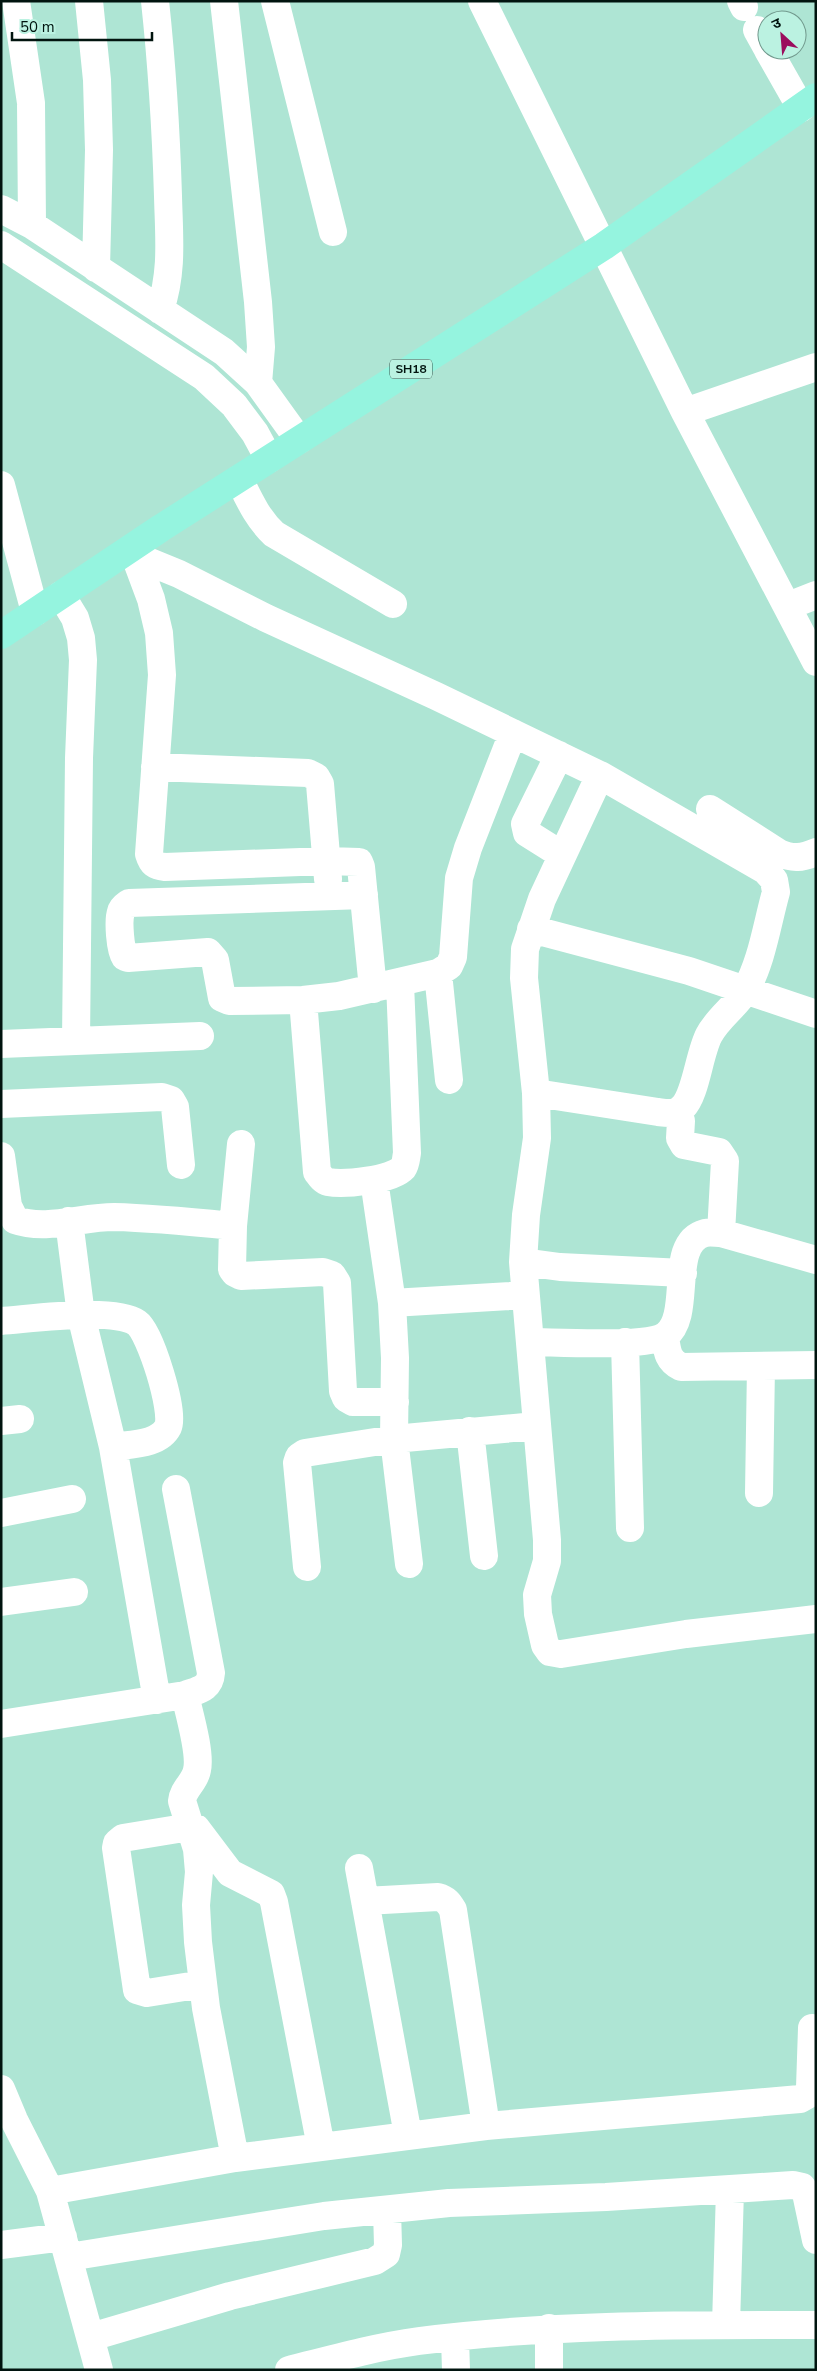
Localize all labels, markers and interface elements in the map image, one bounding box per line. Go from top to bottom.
scale bar [12,10,152,42]
north arrow [757,10,807,60]
text: उ [769,13,785,34]
text: 50 m [20,17,55,37]
road number: SH18 [390,359,432,378]

